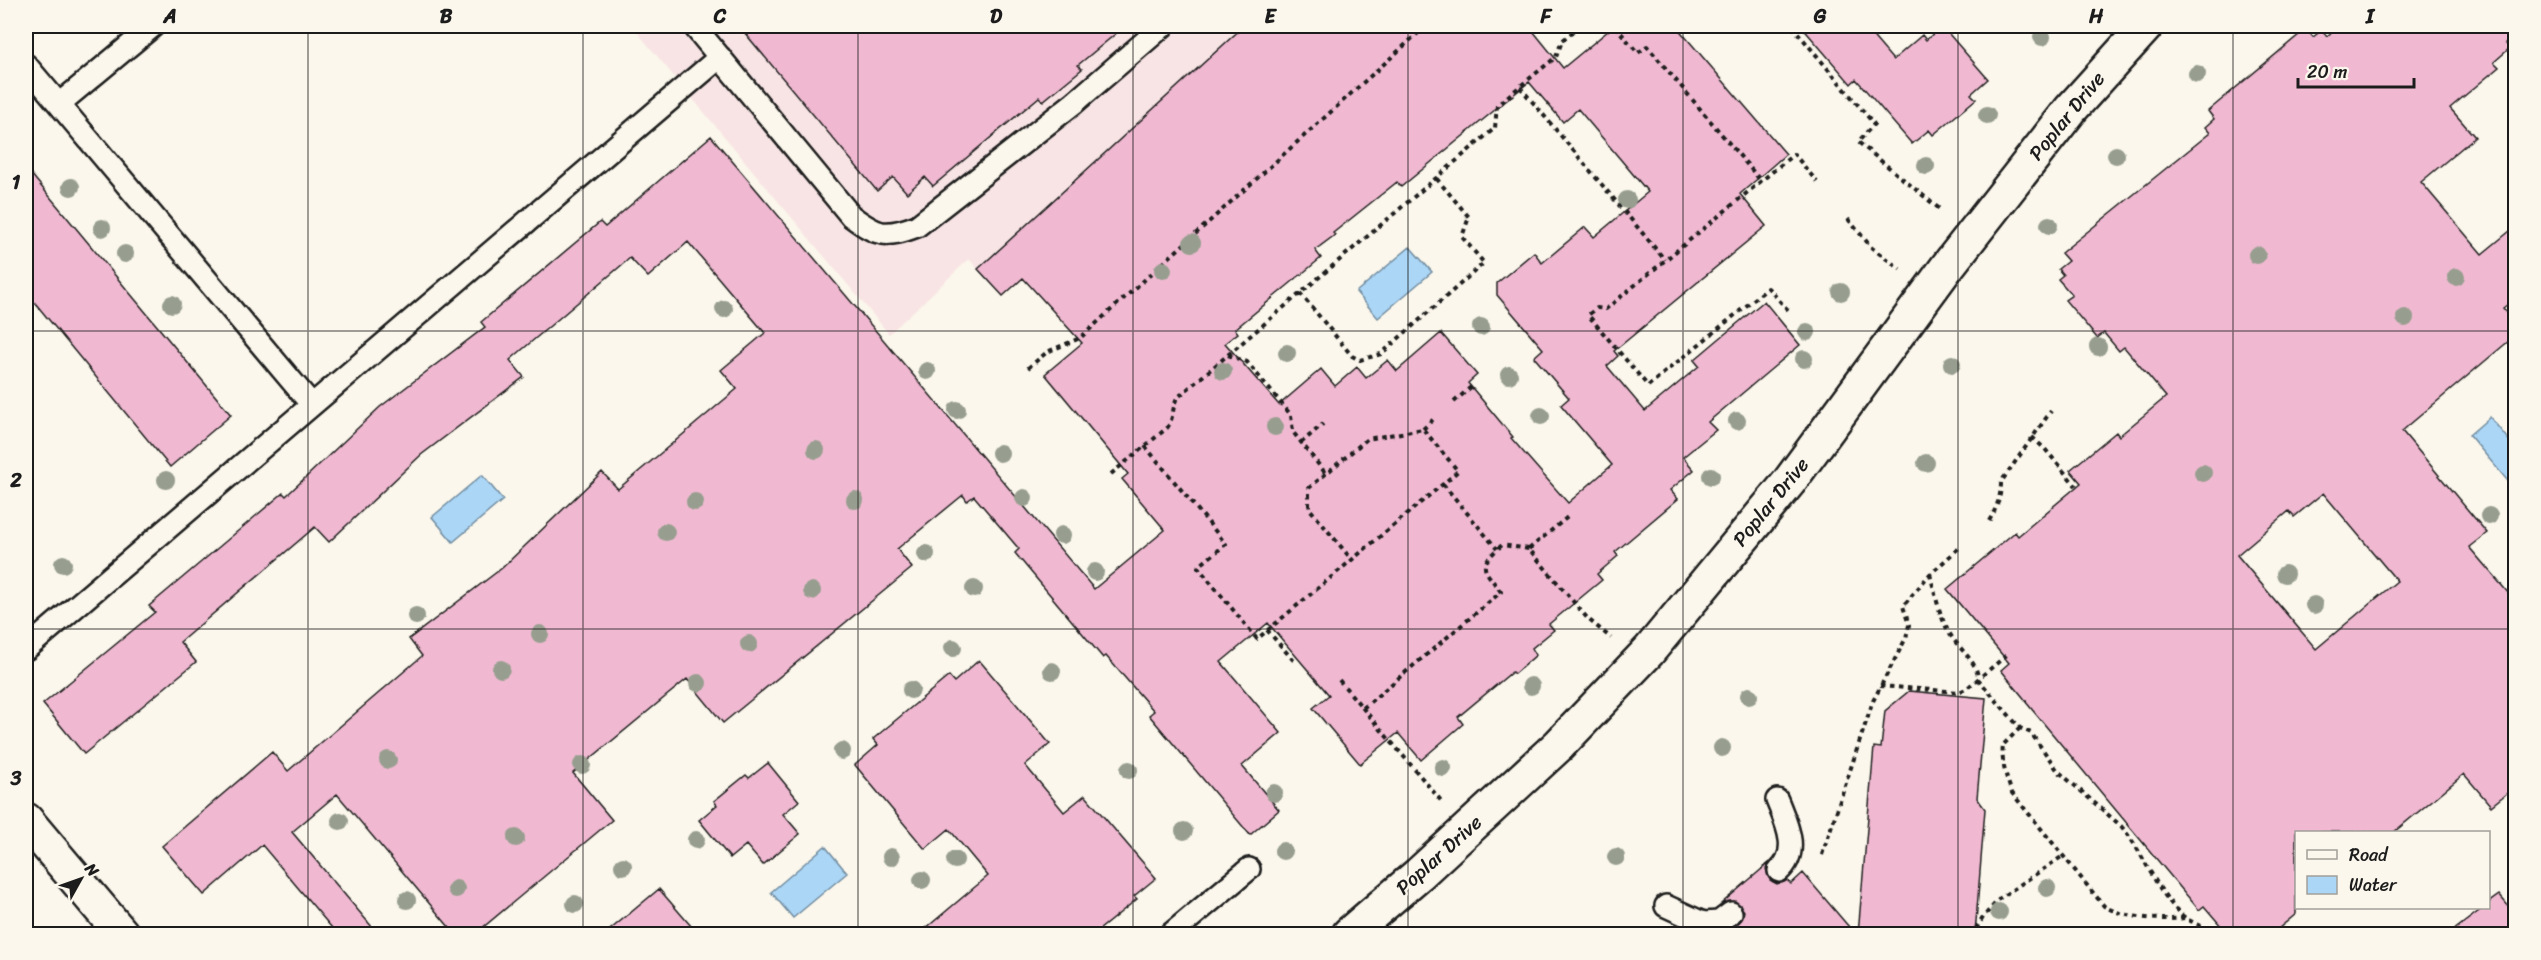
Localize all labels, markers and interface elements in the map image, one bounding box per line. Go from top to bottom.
text: A [162,0,177,34]
text: B [440,0,453,34]
text: C [713,0,727,34]
text: D [990,0,1003,34]
text: E [1264,0,1277,34]
text: F [1540,0,1553,34]
text: G [1813,0,1827,34]
text: H [2088,0,2104,34]
text: I [2365,0,2376,34]
scale bar [2298,51,2414,89]
text: 20 m [2307,56,2347,88]
street label: Poplar Drive [2020,63,2114,169]
text: 1 [12,165,21,200]
street label: Poplar Drive [1724,449,1818,555]
text: 2 [9,463,22,498]
text: 3 [10,761,22,796]
street label: Poplar Drive [1387,806,1491,904]
legend [2295,831,2490,909]
text: Road [2349,839,2389,871]
north arrow [51,849,111,909]
text: N [77,855,107,884]
text: Water [2349,869,2398,901]

